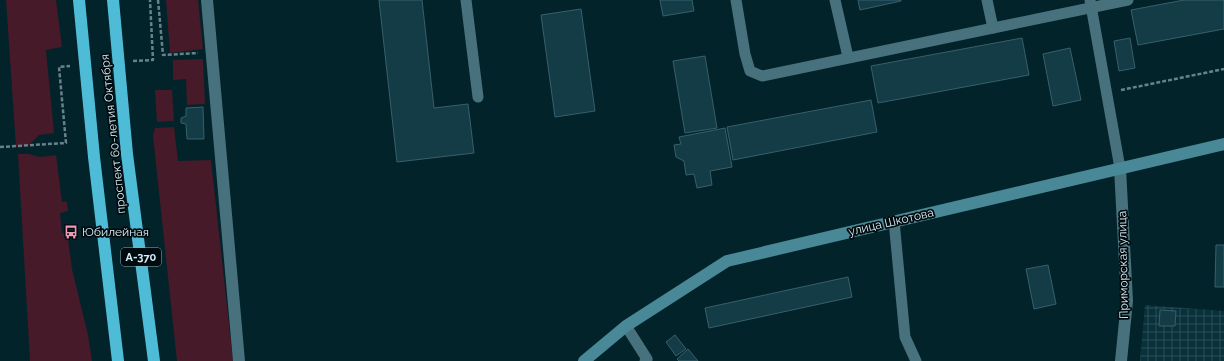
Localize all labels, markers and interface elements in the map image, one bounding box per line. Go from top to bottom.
street label: проспект 60-летия Октября [98,53,128,215]
street label: улица Шкотова [847,205,935,239]
street label: Приморская улица [1115,211,1131,319]
bus stop icon: Юбилейная [63,224,79,240]
place label: Юбилейная [82,225,149,239]
road number: А-370 [121,248,161,266]

